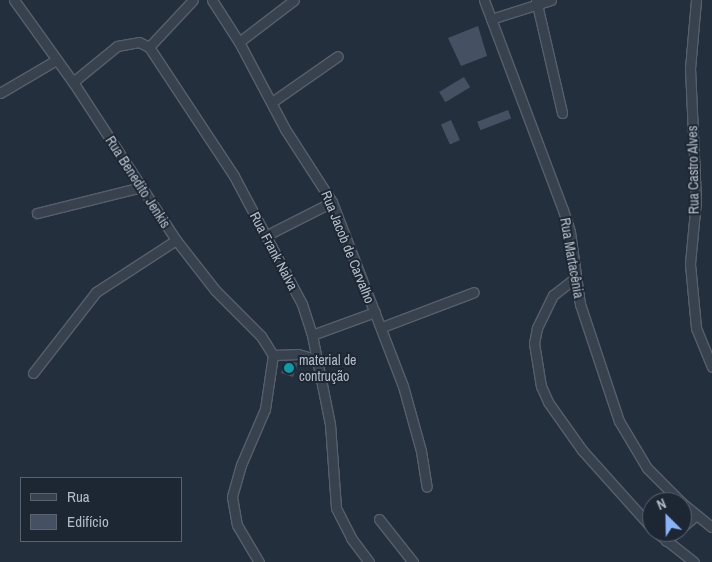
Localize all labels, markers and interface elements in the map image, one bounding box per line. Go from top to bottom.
street label: Rua Castro Alves [684,125,702,215]
street label: Rua Benedito Jenkis [102,133,174,231]
street label: Rua Jacob de Carvalho [318,188,378,306]
street label: Rua Frank Nalva [246,209,302,293]
street label: Rua Martacênia [557,216,587,300]
place label: material de contrução [299,352,356,384]
marker: material de contrução [283,362,295,374]
legend [20,477,182,542]
text: Rua [67,486,90,507]
north arrow [642,492,692,542]
text: N [654,494,669,514]
text: Edifício [67,511,109,532]

